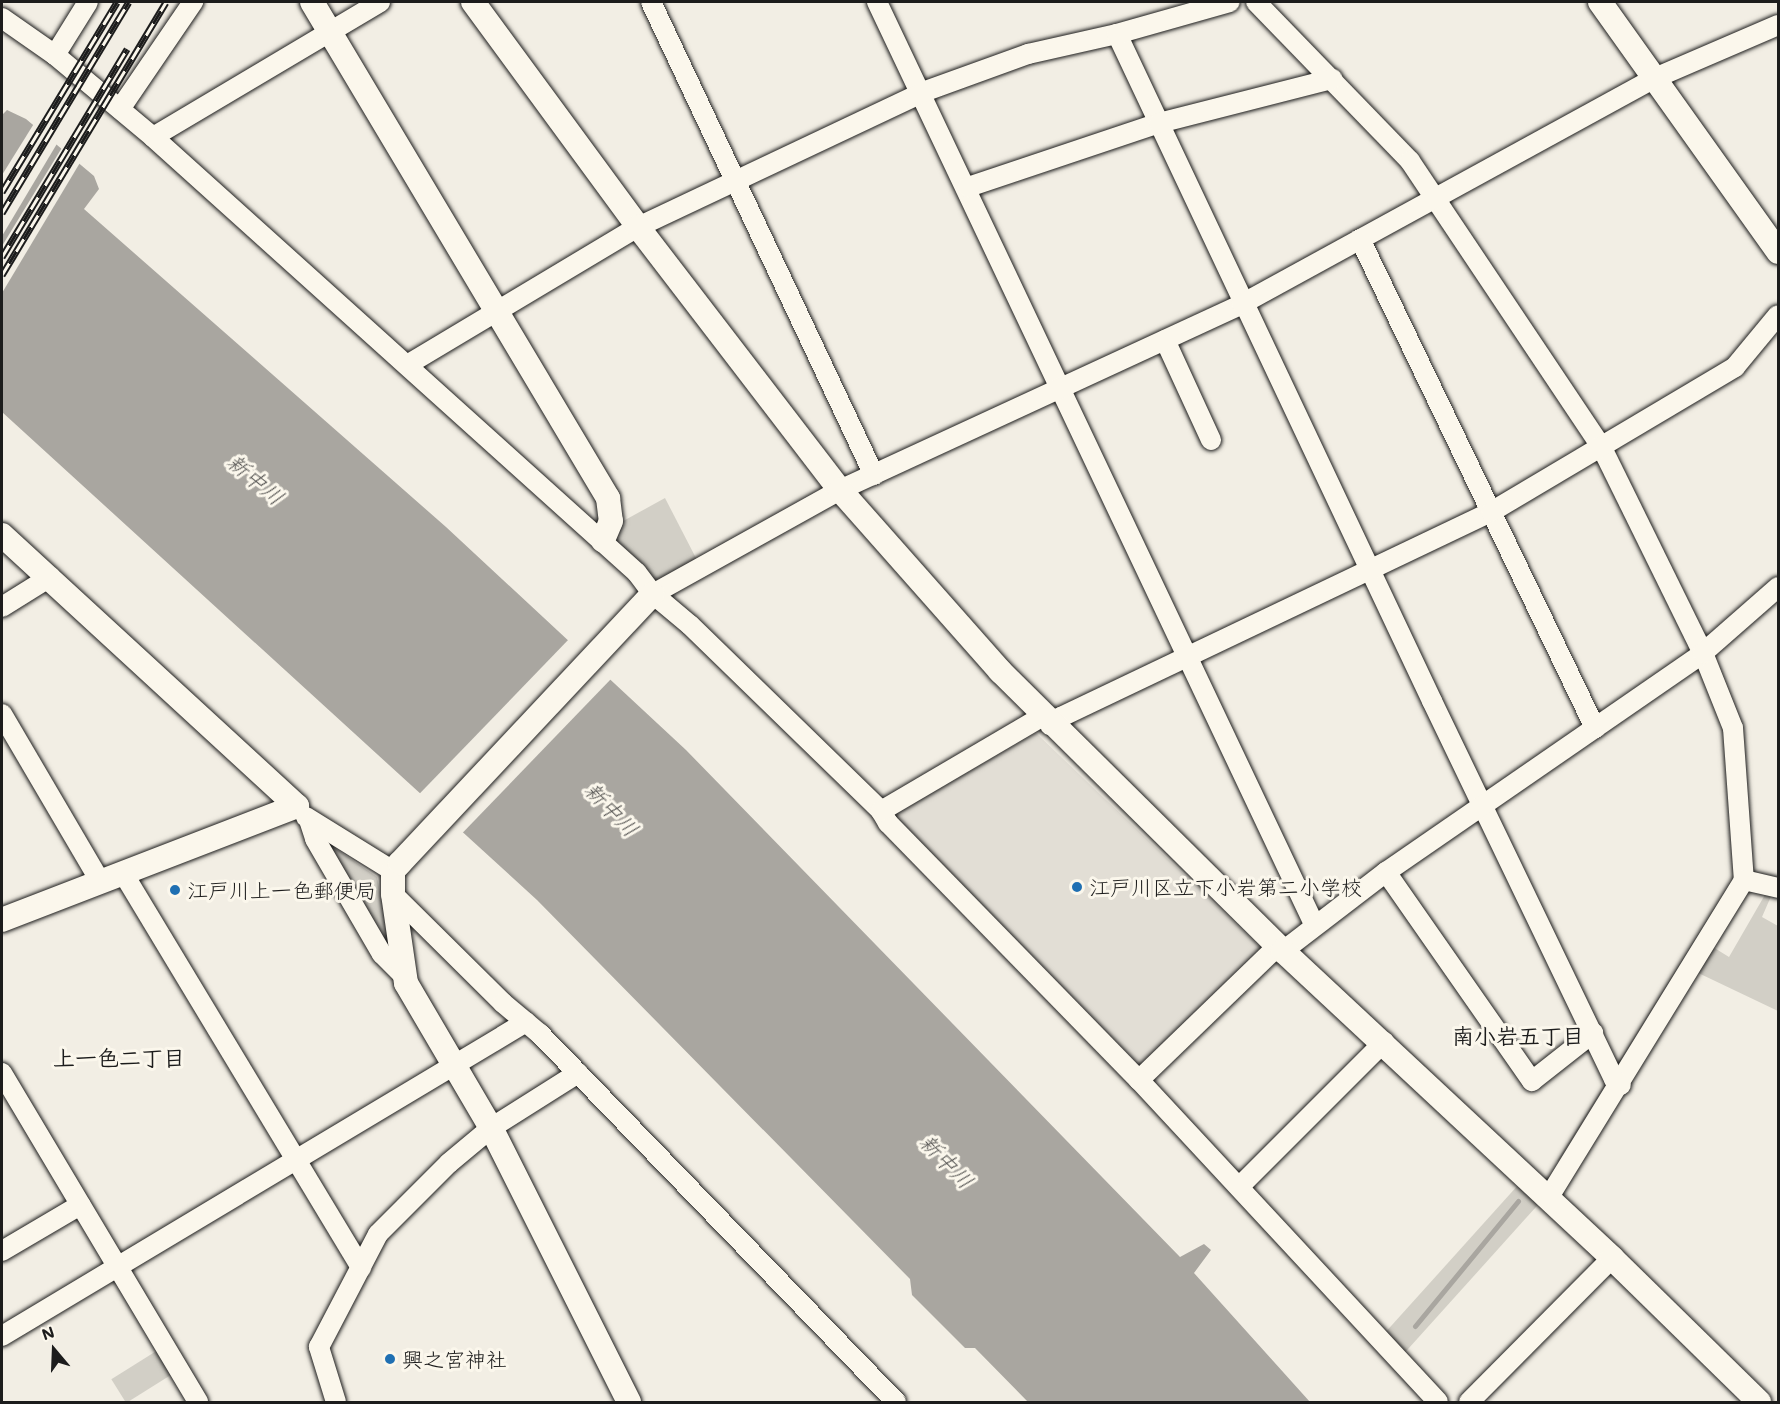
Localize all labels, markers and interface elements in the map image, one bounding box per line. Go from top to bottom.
water label: 新中川 [222,448,290,510]
water label: 新中川 [580,776,644,842]
place label: 江戸川区立下小岩第二小学校 [1089,874,1362,900]
place label: 江戸川上一色郵便局 [187,877,376,903]
marker: 江戸川区立下小岩第二小学校 [1070,880,1084,894]
marker: 江戸川上一色郵便局 [168,883,182,897]
district label: 南小岩五丁目 [1452,1023,1584,1049]
district label: 上一色二丁目 [53,1045,185,1071]
water label: 新中川 [915,1128,979,1194]
north arrow [24,1320,84,1380]
text: N [39,1321,57,1344]
place label: 興之宮神社 [402,1346,507,1372]
marker: 興之宮神社 [383,1352,397,1366]

